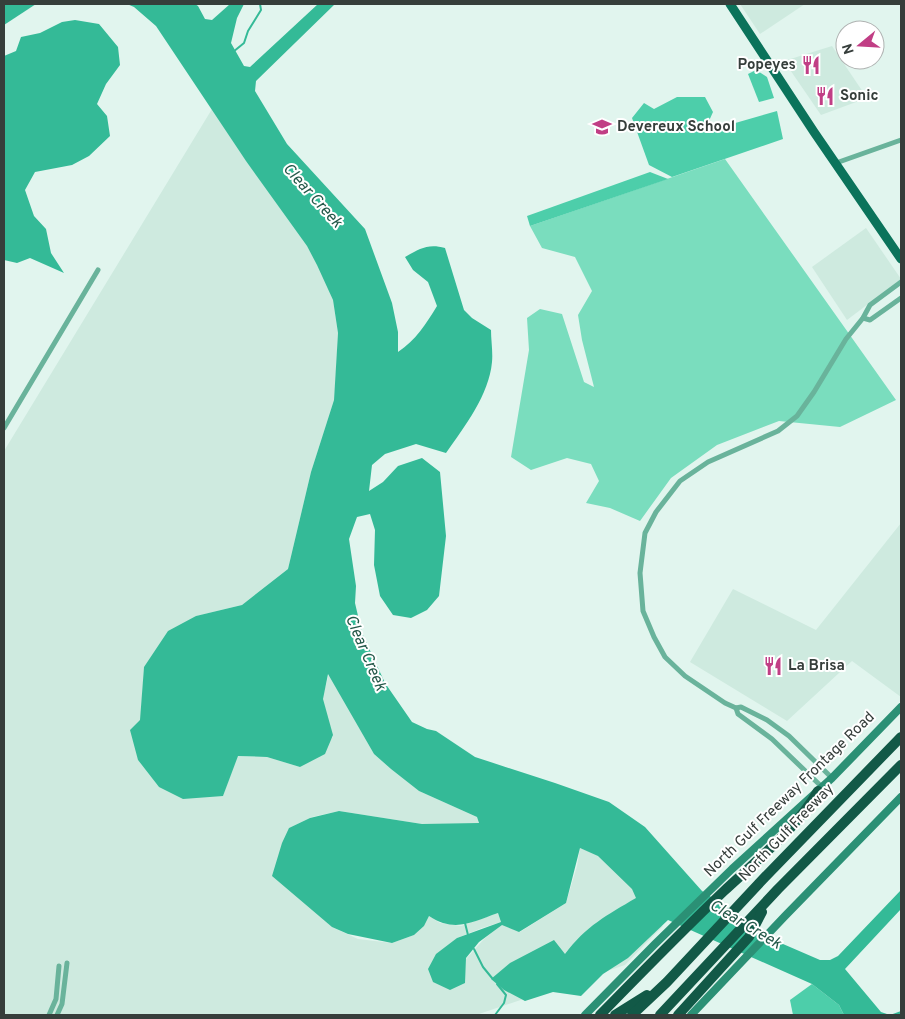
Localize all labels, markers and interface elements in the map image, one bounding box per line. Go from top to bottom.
north arrow [835,20,885,70]
text: N [839,41,859,56]
restaurant icon: Popeyes [800,54,822,76]
place label: Popeyes [737,56,796,75]
restaurant icon: Sonic [814,85,836,107]
place label: Sonic [840,87,879,106]
school or university icon: Devereux School [591,116,613,138]
place label: Devereux School [617,118,735,137]
water label: Clear Creek [278,159,347,233]
water label: Clear Creek [340,612,390,695]
restaurant icon: La Brisa [762,655,784,677]
place label: La Brisa [788,657,845,676]
street label: North Gulf Freeway Frontage Road [701,709,879,881]
street label: North Gulf Freeway [736,780,838,886]
water label: Clear Creek [705,896,785,955]

